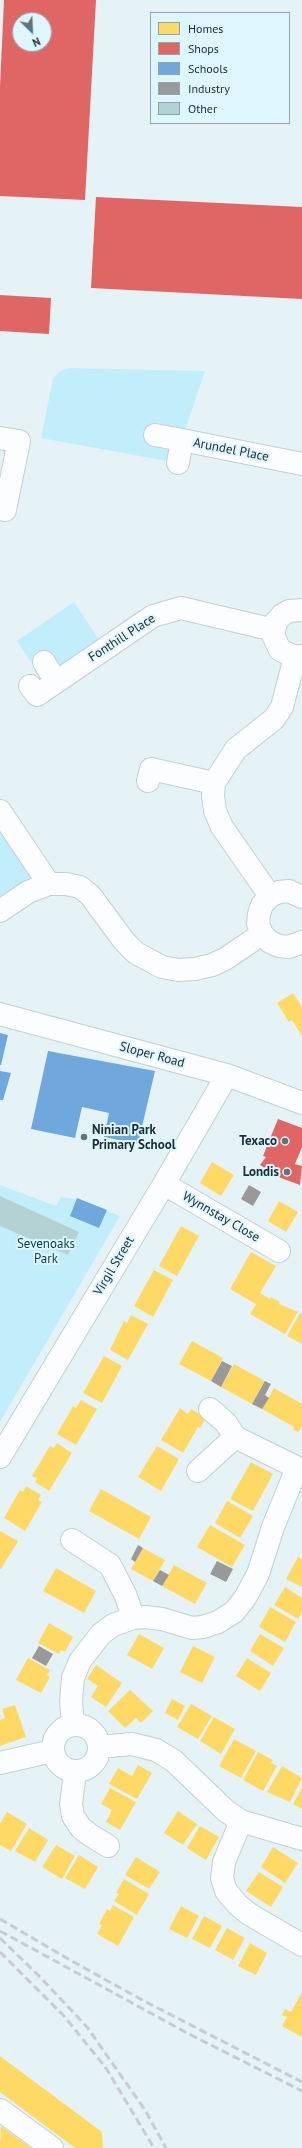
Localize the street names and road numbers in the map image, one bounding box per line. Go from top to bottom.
street label: Arundel Place [192,435,270,465]
street label: Fonthill Place [86,611,158,665]
street label: Sloper Road [118,1039,186,1071]
street label: Wynnstay Close [179,1189,263,1245]
street label: Virgil Street [90,1234,138,1298]

